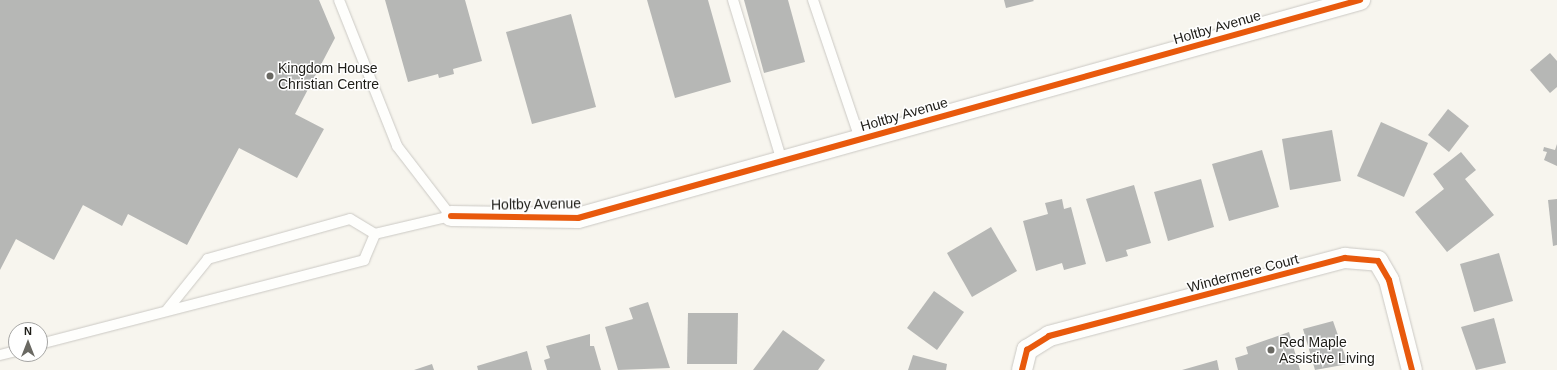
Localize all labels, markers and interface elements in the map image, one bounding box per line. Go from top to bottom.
street label: Holtby Avenue [1171,6,1263,48]
place label: Kingdom House Christian Centre [278,60,379,92]
marker: Kingdom House Christian Centre [265,71,275,81]
street label: Holtby Avenue [858,93,950,135]
street label: Holtby Avenue [490,195,582,213]
street label: Windermere Court [1186,250,1300,296]
north arrow [8,322,48,362]
text: N [24,325,32,337]
place label: Red Maple Assistive Living [1279,334,1375,366]
marker: Red Maple Assistive Living [1266,345,1276,355]

